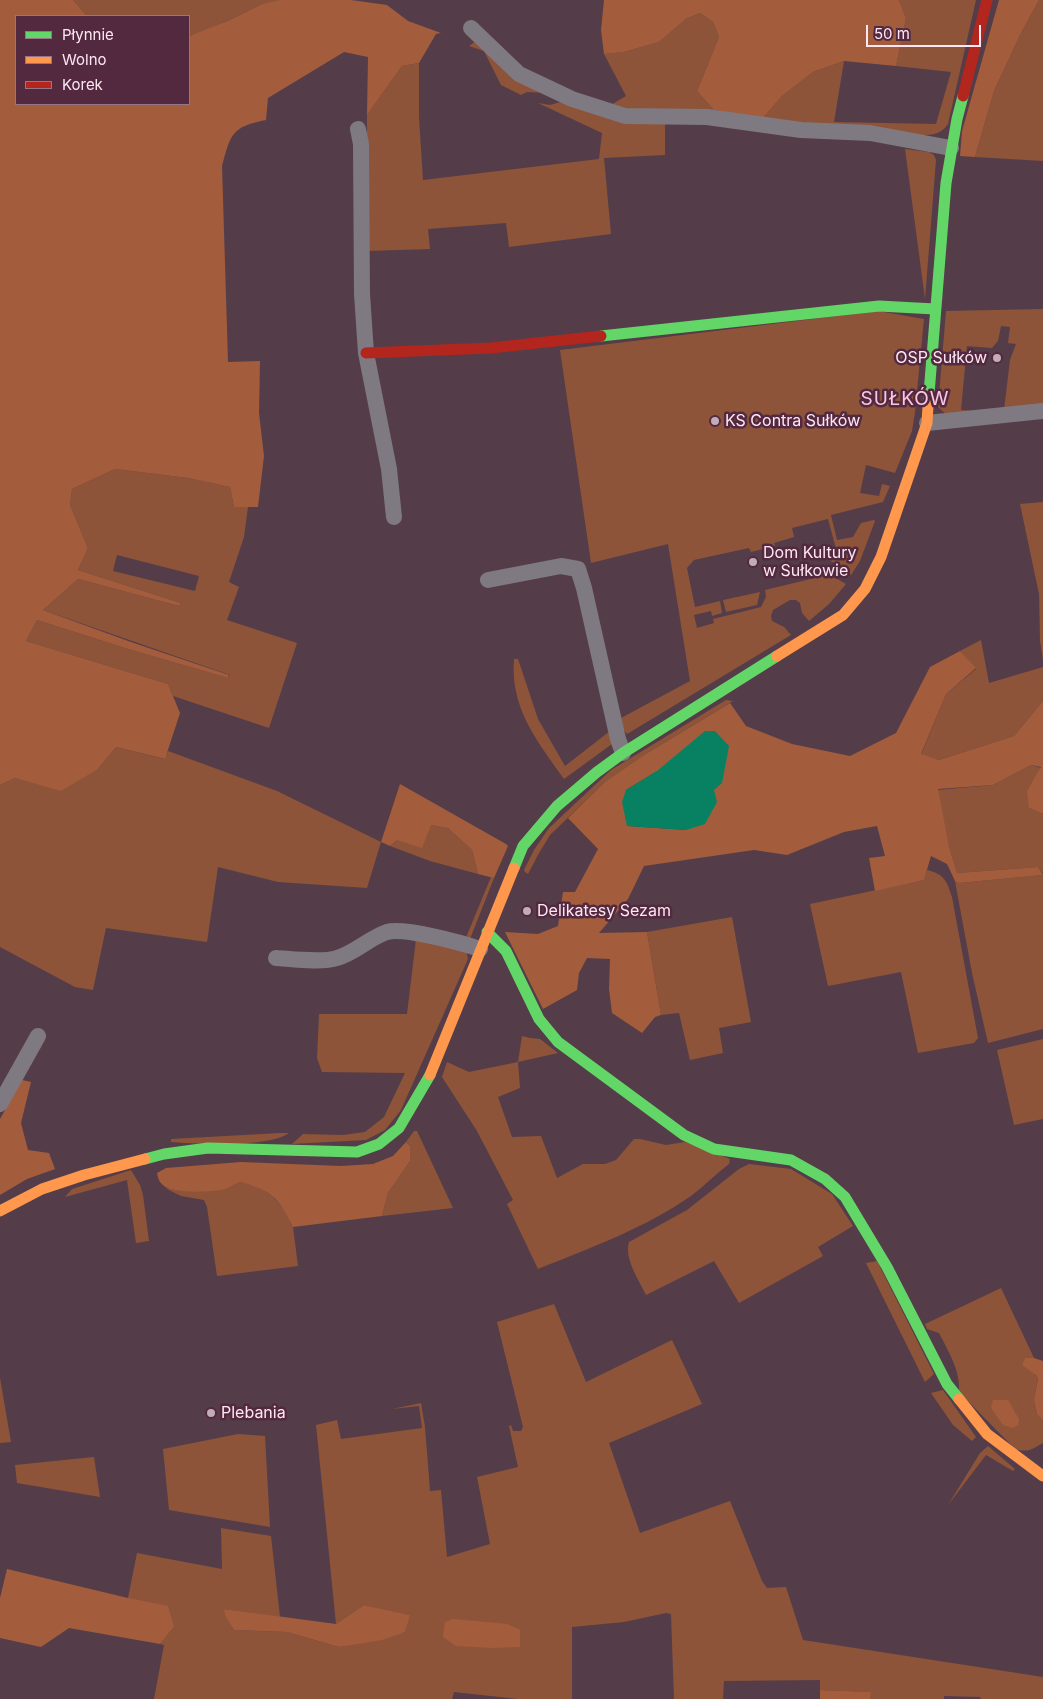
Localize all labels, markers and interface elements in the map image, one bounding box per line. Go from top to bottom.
legend [15,15,190,105]
scale bar [868,15,983,47]
text: 50 m [874,24,910,43]
text: Płynnie [62,25,114,44]
text: Wolno [62,50,107,69]
text: Korek [62,75,103,94]
place label: OSP Sułków [895,348,987,368]
marker: OSP Sułków [991,352,1003,364]
district label: SUŁKÓW [860,388,950,410]
place label: KS Contra Sułków [725,411,860,431]
marker: KS Contra Sułków [709,415,721,427]
place label: Dom Kultury w Sułkowie [763,543,856,581]
marker: Dom Kultury w Sułkowie [747,556,759,568]
place label: Delikatesy Sezam [537,901,671,921]
marker: Delikatesy Sezam [521,905,533,917]
place label: Plebania [221,1403,286,1423]
marker: Plebania [205,1407,217,1419]

